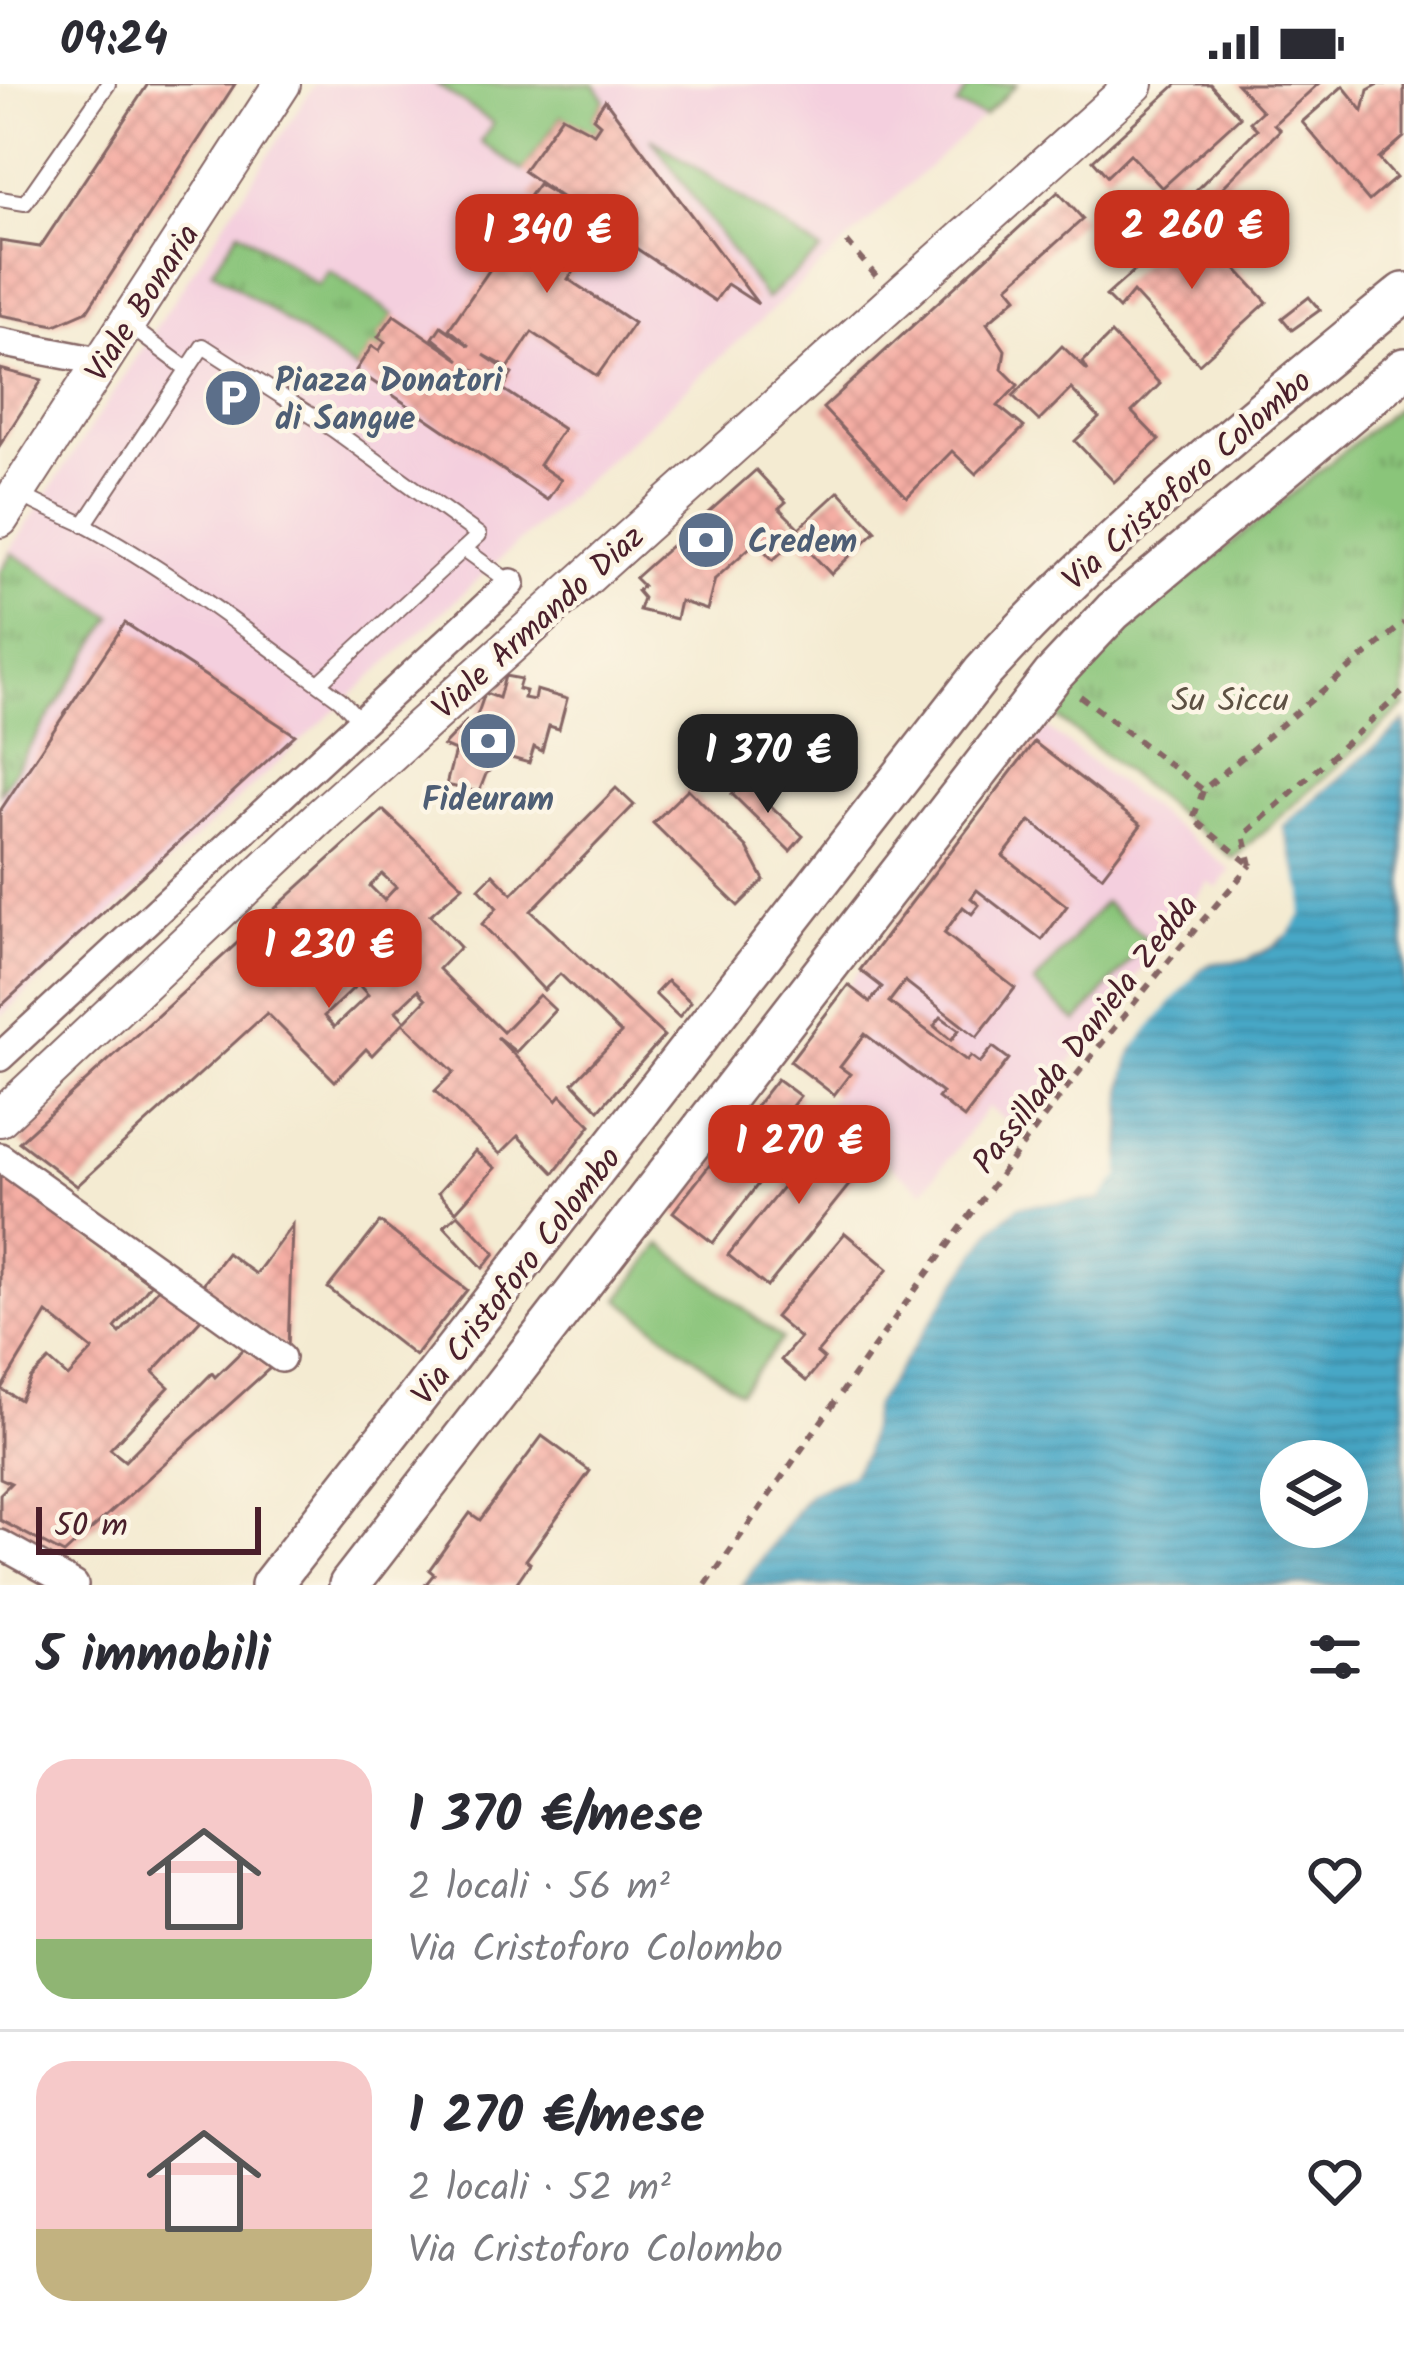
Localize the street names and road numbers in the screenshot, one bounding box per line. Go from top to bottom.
street label: Viale Bonaria [73,214,215,394]
street label: Via Cristoforo Colombo [1051,358,1325,606]
street label: Viale Armando Diaz [421,513,658,734]
street label: Passillada Daniela Zedda [960,883,1213,1187]
street label: Via Cristoforo Colombo [399,1136,636,1418]

